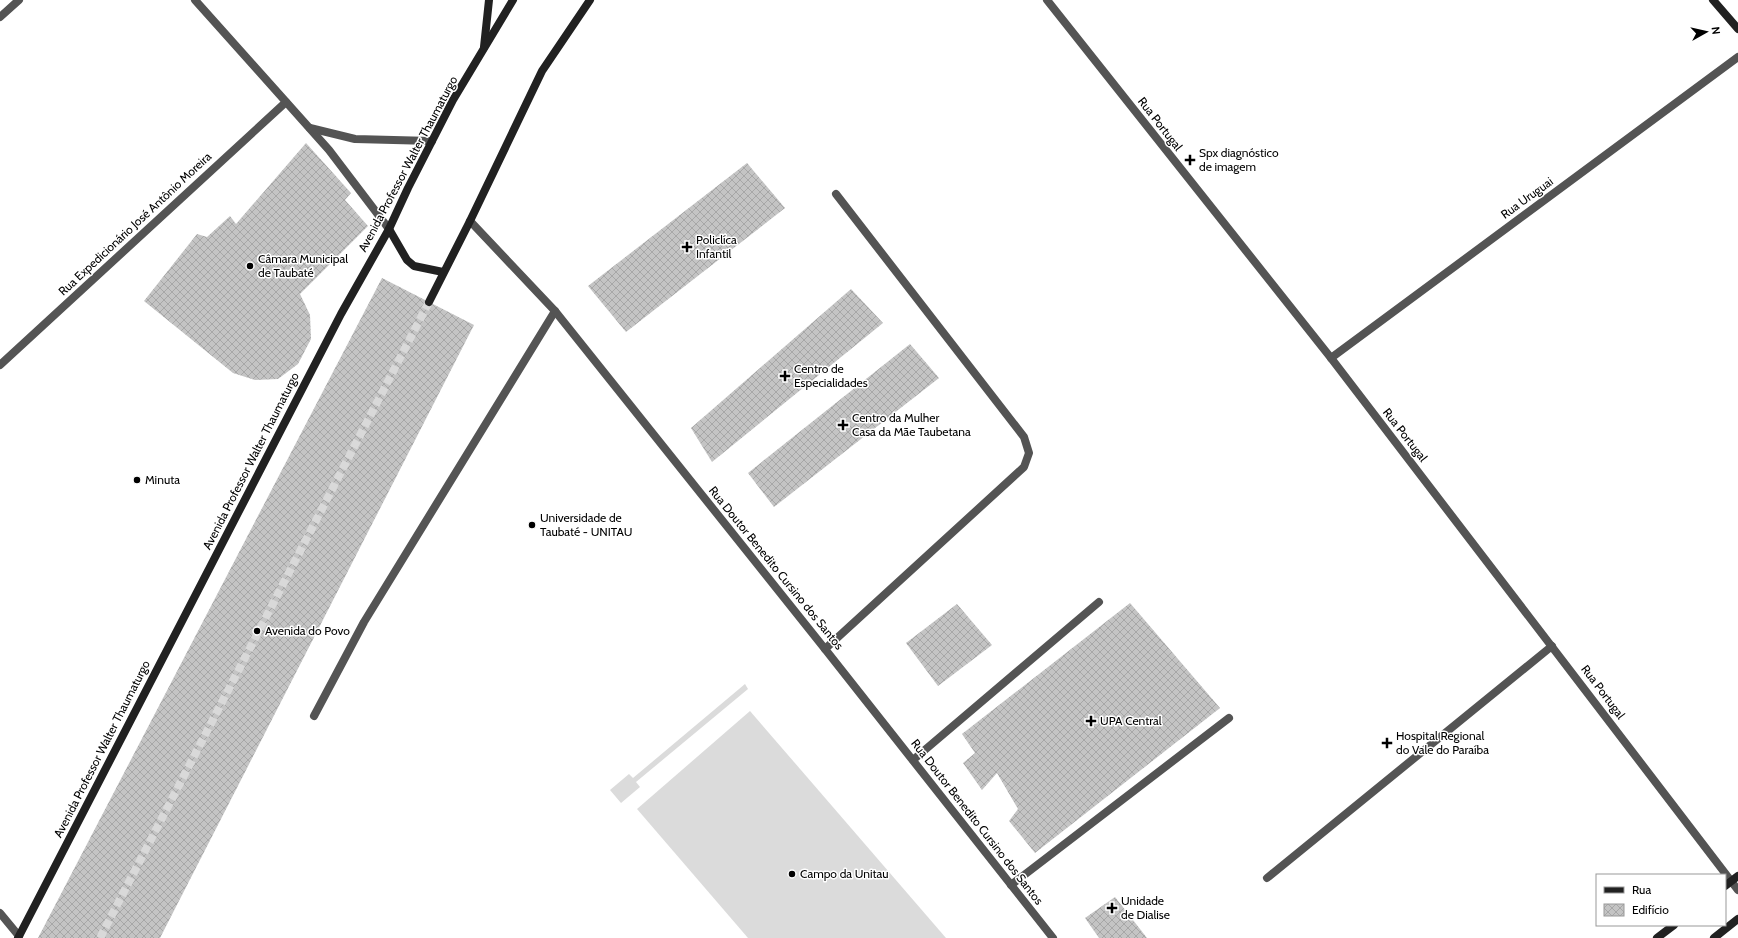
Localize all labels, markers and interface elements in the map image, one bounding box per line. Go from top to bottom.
north arrow [1686,12,1726,52]
text: N [1708,26,1723,35]
street label: Avenida Professor Walter Thaumaturgo [355,73,461,254]
street label: Rua Portugal [1135,94,1186,154]
place label: Spx diagnóstico de imagem [1199,145,1279,174]
street label: Rua Expedicionário José Antônio Moreira [55,149,214,298]
marker: Spx diagnóstico de imagem [1184,154,1196,166]
street label: Rua Uruguai [1498,174,1556,222]
place label: Policlíca Infantil [696,232,737,261]
marker: Policlíca Infantil [681,241,693,253]
place label: Câmara Municipal de Taubaté [258,251,348,280]
marker: Câmara Municipal de Taubaté [245,261,255,271]
place label: Centro de Especialidades [794,361,868,390]
street label: Avenida Professor Walter Thaumaturgo [199,369,302,552]
marker: Centro de Especialidades [779,370,791,382]
street label: Rua Portugal [1380,405,1431,465]
place label: Centro da Mulher Casa da Mãe Taubetana [852,410,971,439]
marker: Centro da Mulher Casa da Mãe Taubetana [837,419,849,431]
place label: Minuta [145,472,180,487]
marker: Minuta [132,475,142,485]
street label: Rua Doutor Benedito Cursino dos Santos [706,483,847,652]
place label: Universidade de Taubaté - UNITAU [540,510,632,539]
marker: Universidade de Taubaté - UNITAU [527,520,537,530]
place label: Avenida do Povo [265,623,350,638]
marker: Avenida do Povo [252,626,262,636]
street label: Avenida Professor Walter Thaumaturgo [50,657,153,840]
street label: Rua Portugal [1578,662,1629,722]
place label: UPA Central [1100,713,1162,728]
marker: UPA Central [1085,715,1097,727]
place label: Hospital Regional do Vale do Paraíba [1396,728,1489,757]
street label: Rua Doutor Benedito Cursino dos Santos [908,736,1047,907]
marker: Hospital Regional do Vale do Paraíba [1381,737,1393,749]
place label: Campo da Unitau [800,866,889,881]
marker: Campo da Unitau [787,869,797,879]
legend [1596,874,1726,926]
text: Rua [1632,882,1651,897]
place label: Unidade de Dialise [1121,893,1170,922]
marker: Unidade de Dialise [1106,902,1118,914]
text: Edifício [1632,902,1669,917]

